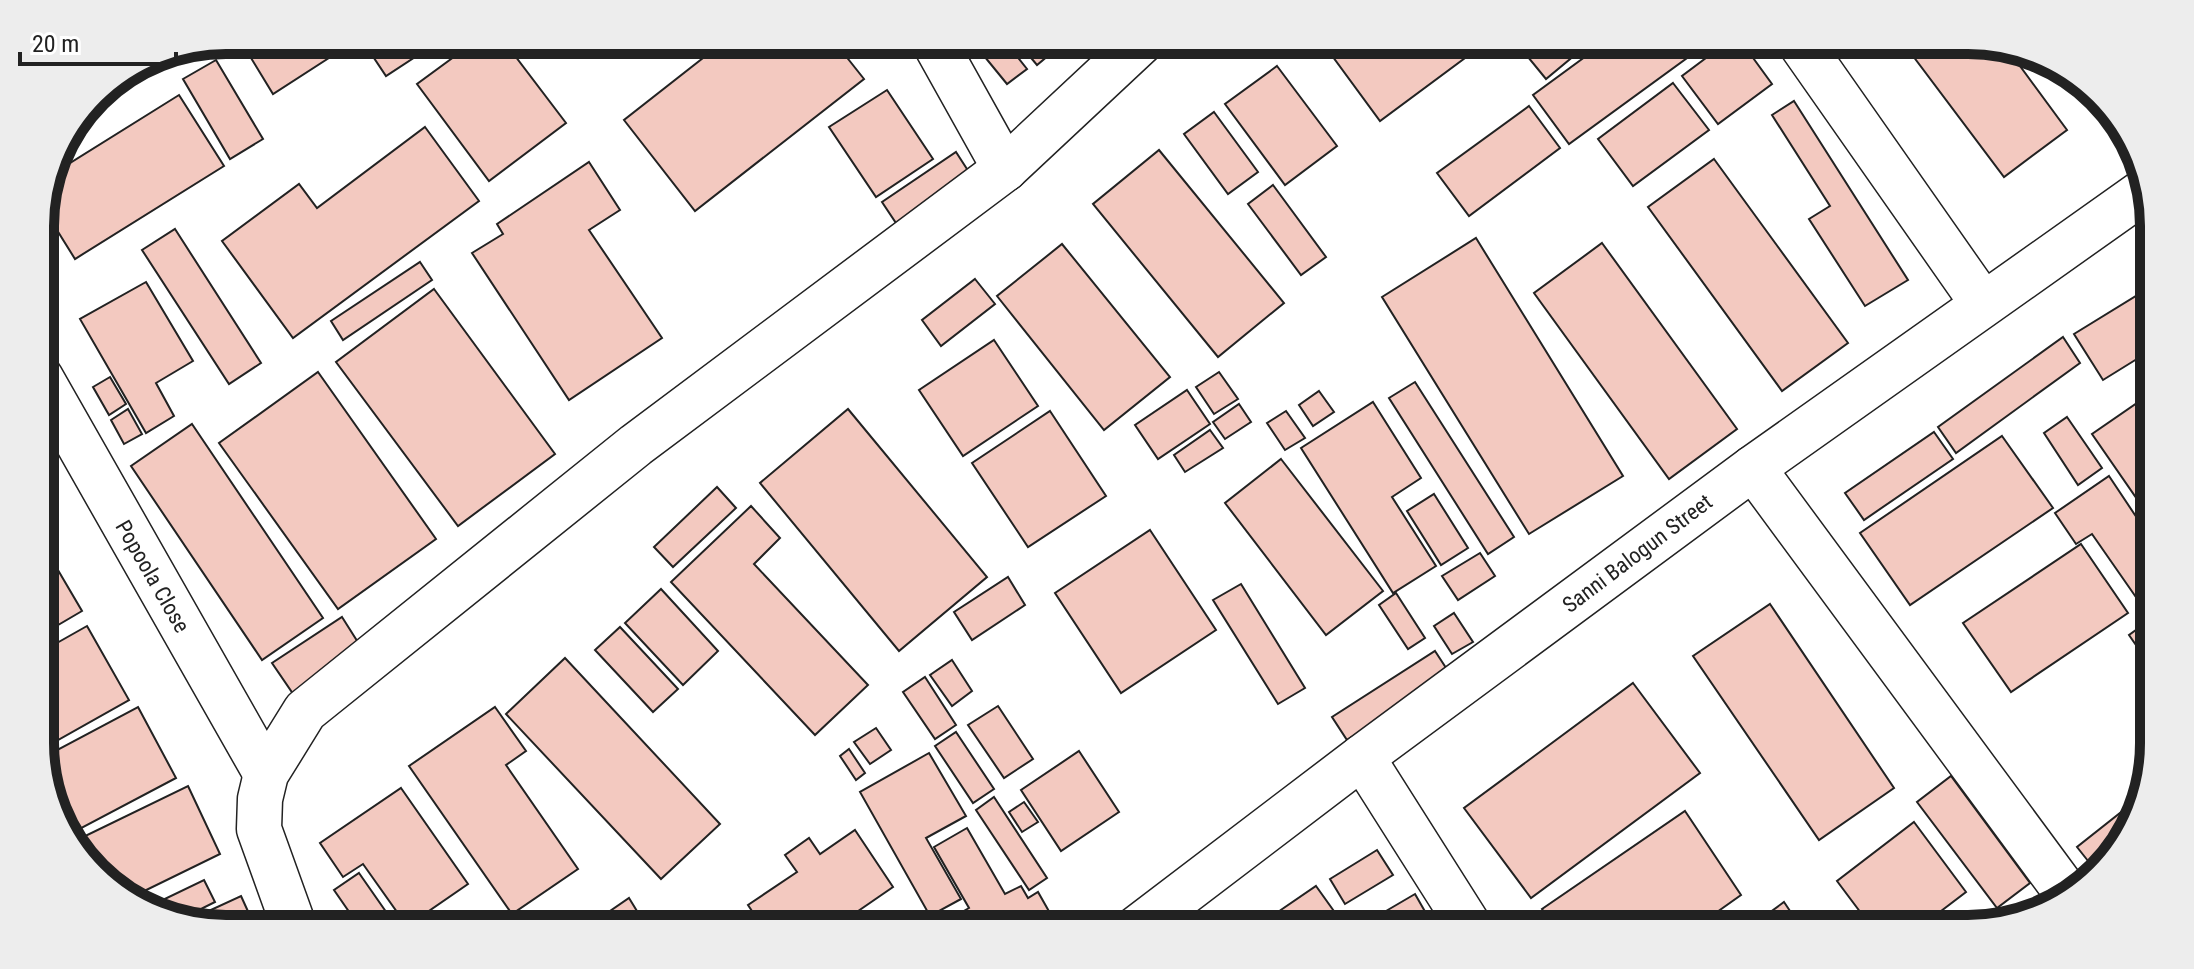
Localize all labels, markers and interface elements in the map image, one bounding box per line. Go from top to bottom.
scale bar [20,16,176,66]
text: 20 m [32,30,79,58]
street label: Sanni Balogun Street [1558,489,1717,618]
street label: Popoola Close [110,516,195,637]

